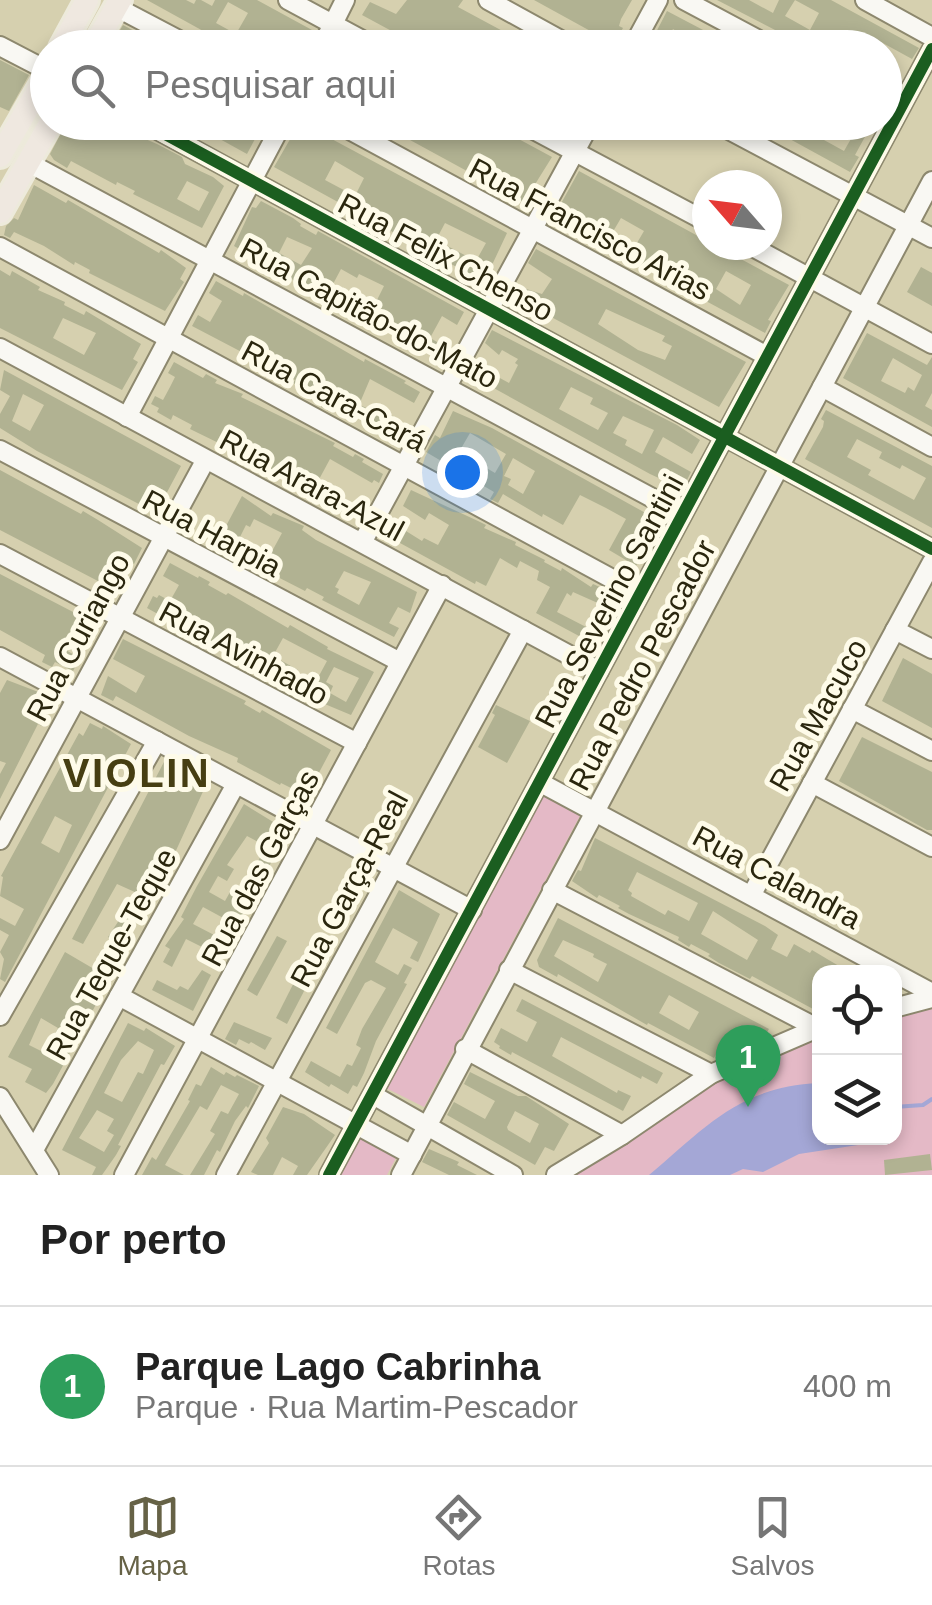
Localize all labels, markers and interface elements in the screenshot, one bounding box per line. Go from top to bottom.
search box [30,30,902,140]
icon: search [65,58,120,113]
text: Pesquisar aqui [145,64,396,106]
street label: Rua Francisco Arias [464,151,716,307]
north arrow [692,170,782,260]
street label: Rua Felix Chenso [333,186,559,328]
street label: Rua Capitão-do-Mato [235,231,503,395]
street label: Rua Cara-Cará [236,334,432,458]
street label: Rua Arara-Azul [214,423,410,547]
your location [437,447,488,498]
street label: Rua Severino Santini [528,469,690,733]
street label: Rua Harpia [137,483,287,583]
street label: Rua Pedro Pescador [562,534,722,796]
street label: Rua Curiango [20,548,136,726]
street label: Rua Avinhado [154,595,334,711]
street label: Rua Macuco [763,633,873,797]
district label: VIOLIN [63,751,211,795]
street label: Rua das Garças [195,765,325,971]
street label: Rua Garça-Real [284,786,414,992]
street label: Rua Calandra [688,819,867,935]
street label: Rua Teque-Teque [39,843,183,1065]
map controls [812,965,902,1145]
button: locate [812,965,902,1055]
pin: 1 [716,1024,780,1107]
button: layers [812,1055,902,1145]
text: Por perto [40,1216,227,1263]
text: Parque Lago Cabrinha [135,1346,540,1388]
text: 1 [64,1368,81,1404]
text: 400 m [803,1368,892,1404]
text: Parque · Rua Martim-Pescador [135,1389,578,1425]
tab: Mapa [117,1490,188,1582]
tab: Rotas [422,1490,496,1582]
tab: Salvos [730,1490,815,1582]

